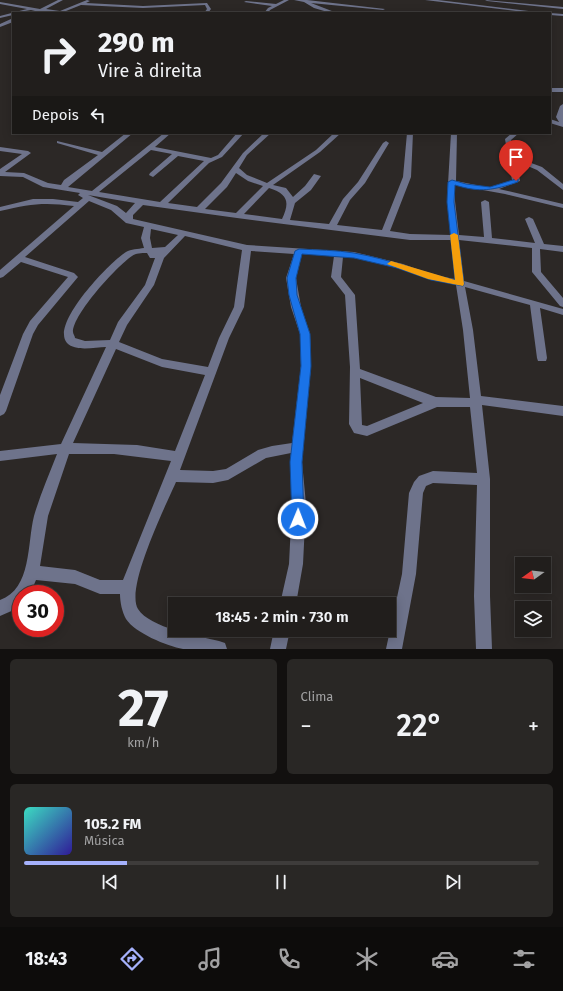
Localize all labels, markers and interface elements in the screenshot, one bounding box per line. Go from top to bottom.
text: 290 m [98,26,175,59]
icon: right [32,28,84,80]
text: Vire à direita [98,60,202,82]
icon: left [87,104,109,126]
text: Depois [32,106,79,124]
pin [499,140,533,181]
icon: arrive [505,146,527,168]
position arrow [277,498,319,540]
north arrow [515,557,551,593]
map controls [515,557,551,637]
speed limit sign: 30 [12,585,64,637]
button: layers [515,601,551,637]
text: 18:45 · 2 min · 730 m [215,608,349,626]
text: 27 [118,677,169,740]
text: Clima [301,689,333,704]
text: 22° [397,708,443,744]
text: − [301,713,312,740]
text: + [528,713,539,740]
text: km/h [127,735,159,750]
text: 105.2 FM [84,815,141,833]
text: Música [84,833,125,848]
icon: previous [99,871,121,893]
icon: pause [270,871,292,893]
icon: next [442,871,464,893]
icon: directions [118,945,146,973]
icon: music [196,945,224,973]
icon: phone [275,945,303,973]
icon: climate [353,945,381,973]
icon: car [431,945,459,973]
icon: filters [510,945,538,973]
text: 18:43 [25,948,67,970]

